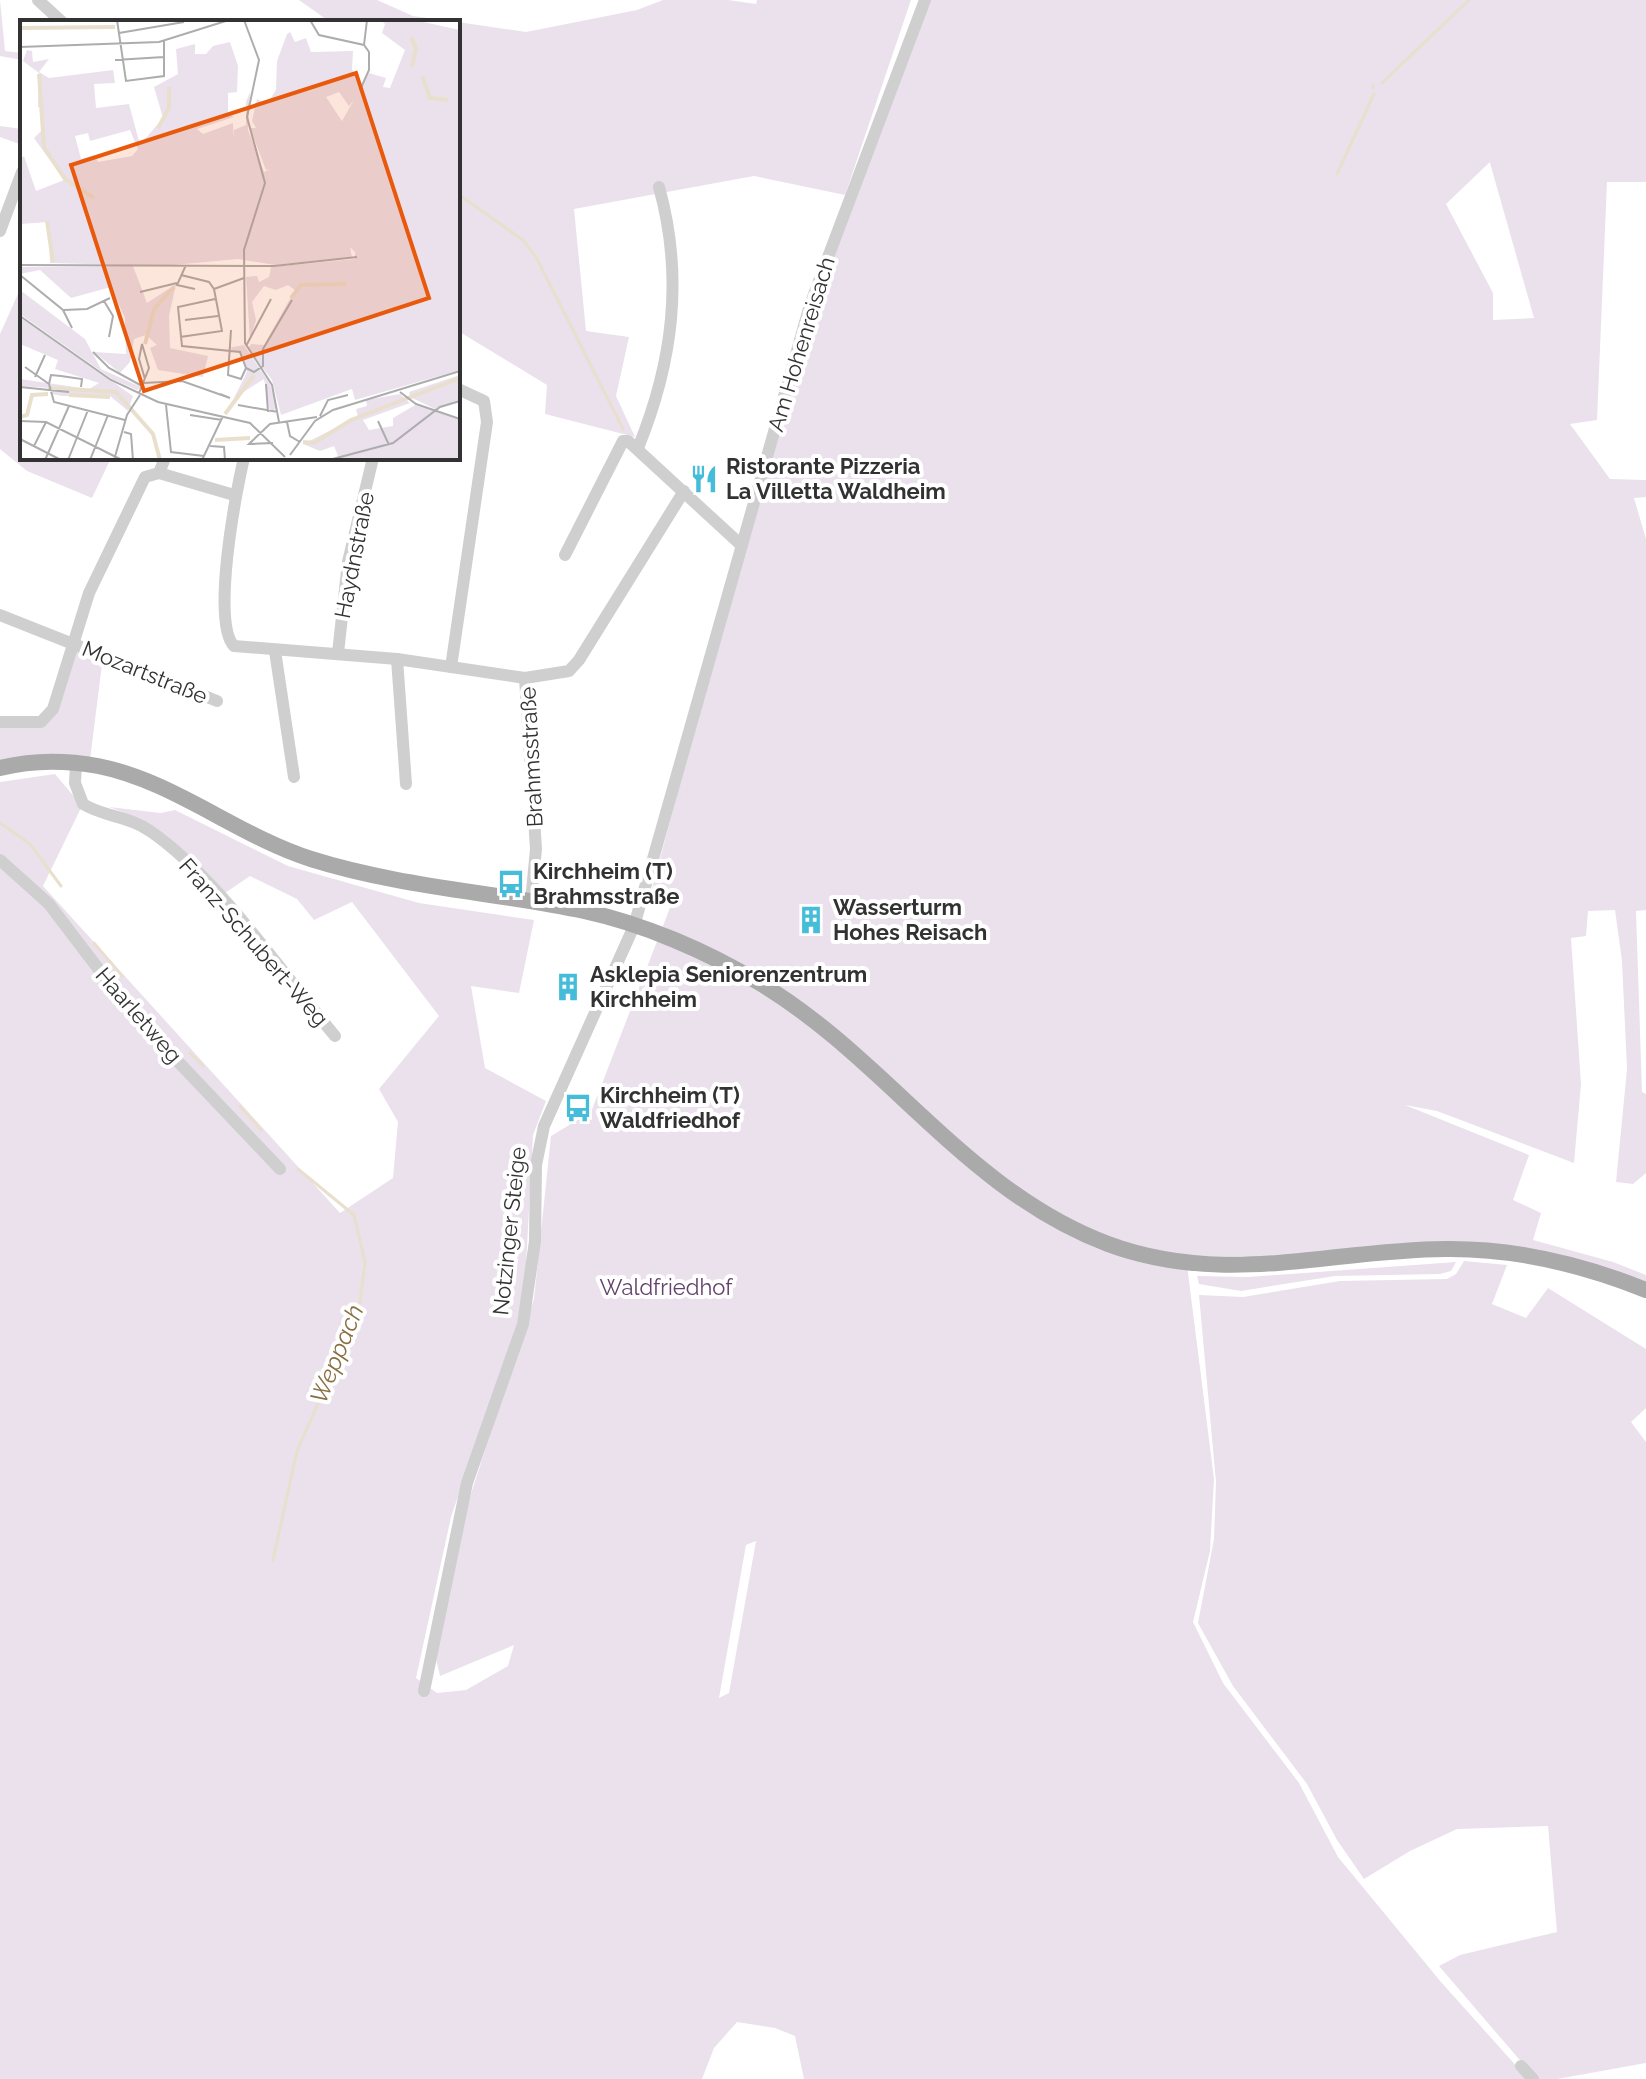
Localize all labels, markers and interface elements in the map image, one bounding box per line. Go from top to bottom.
inset map [20,20,460,460]
street label: Am Hohenreisach [762,254,840,434]
place label: Ristorante Pizzeria La Villetta Waldheim [726,453,946,504]
restaurant icon: Ristorante Pizzeria La Villetta Waldheim [689,464,719,494]
street label: Haydnstraße [329,489,379,621]
street label: Mozartstraße [79,635,211,709]
street label: Brahmsstraße [514,686,548,828]
street label: Franz-Schubert-Weg [174,853,334,1031]
place label: Kirchheim (T) Brahmsstraße [533,858,679,909]
bus stop icon: Kirchheim (T) Brahmsstraße [496,869,526,899]
place label: Wasserturm Hohes Reisach [833,894,987,945]
building icon: Wasserturm Hohes Reisach [796,905,826,935]
place label: Asklepia Seniorenzentrum Kirchheim [590,961,867,1012]
street label: Haarletweg [90,962,188,1068]
building icon: Asklepia Seniorenzentrum Kirchheim [553,972,583,1002]
place label: Kirchheim (T) Waldfriedhof [600,1082,741,1133]
bus stop icon: Kirchheim (T) Waldfriedhof [563,1093,593,1123]
street label: Notzinger Steige [487,1145,531,1317]
park label: Waldfriedhof [600,1274,733,1300]
water label: Weppach [304,1300,370,1408]

